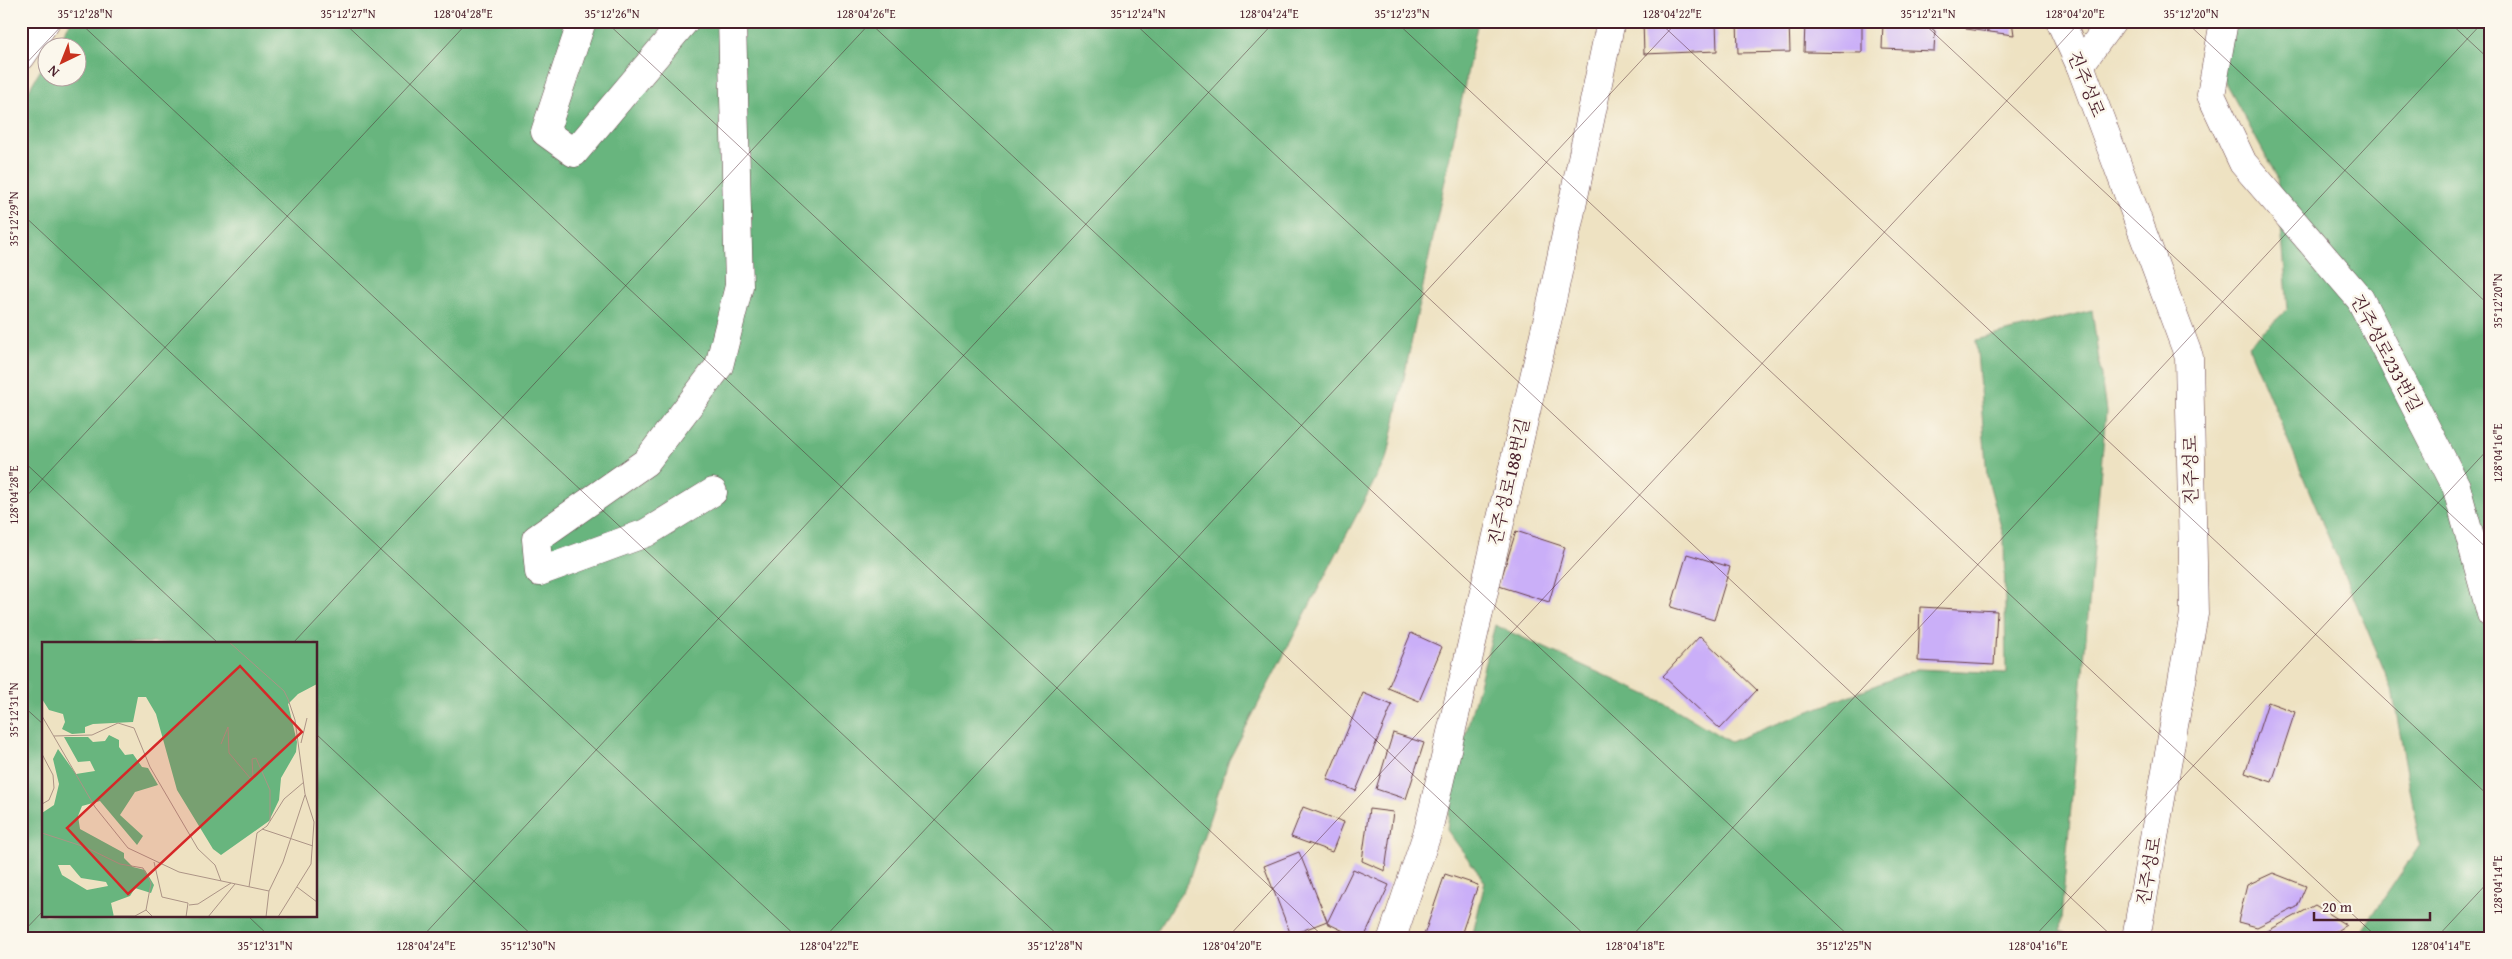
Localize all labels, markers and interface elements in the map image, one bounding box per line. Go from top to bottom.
text: 35°12'28"N [57,5,113,22]
text: 35°12'27"N [320,5,376,22]
text: 128°04'28"E [433,5,493,22]
text: 35°12'26"N [584,5,640,22]
text: 128°04'26"E [836,5,896,22]
text: 35°12'24"N [1110,5,1166,22]
text: 128°04'24"E [1239,5,1299,22]
text: 35°12'23"N [1374,5,1430,22]
text: 128°04'22"E [1642,5,1702,22]
text: 35°12'21"N [1900,5,1956,22]
text: 128°04'20"E [2045,5,2105,22]
text: 35°12'20"N [2163,5,2219,22]
north arrow [38,38,88,88]
street label: 진주성로 [2061,47,2112,121]
text: N [42,61,63,82]
text: 35°12'29"N [5,191,22,247]
text: 35°12'20"N [2489,273,2506,329]
street label: 진주성로233번길 [2344,289,2429,417]
street label: 진주성로188번길 [1481,415,1536,548]
text: 128°04'16"E [2489,423,2506,483]
street label: 진주성로 [2176,435,2205,505]
text: 128°04'28"E [5,465,22,525]
inset map [42,642,318,916]
text: 35°12'31"N [5,682,22,738]
street label: 진주성로 [2129,834,2168,908]
text: 128°04'14"E [2489,855,2506,915]
scale bar [2314,889,2431,921]
text: 20 m [2322,896,2353,917]
text: 35°12'31"N [237,937,293,954]
text: 128°04'24"E [396,937,456,954]
text: 35°12'30"N [500,937,556,954]
text: 128°04'22"E [799,937,859,954]
text: 35°12'28"N [1027,937,1083,954]
text: 128°04'20"E [1202,937,1262,954]
text: 128°04'18"E [1605,937,1665,954]
text: 35°12'25"N [1816,937,1872,954]
text: 128°04'16"E [2008,937,2068,954]
text: 128°04'14"E [2411,937,2471,954]

